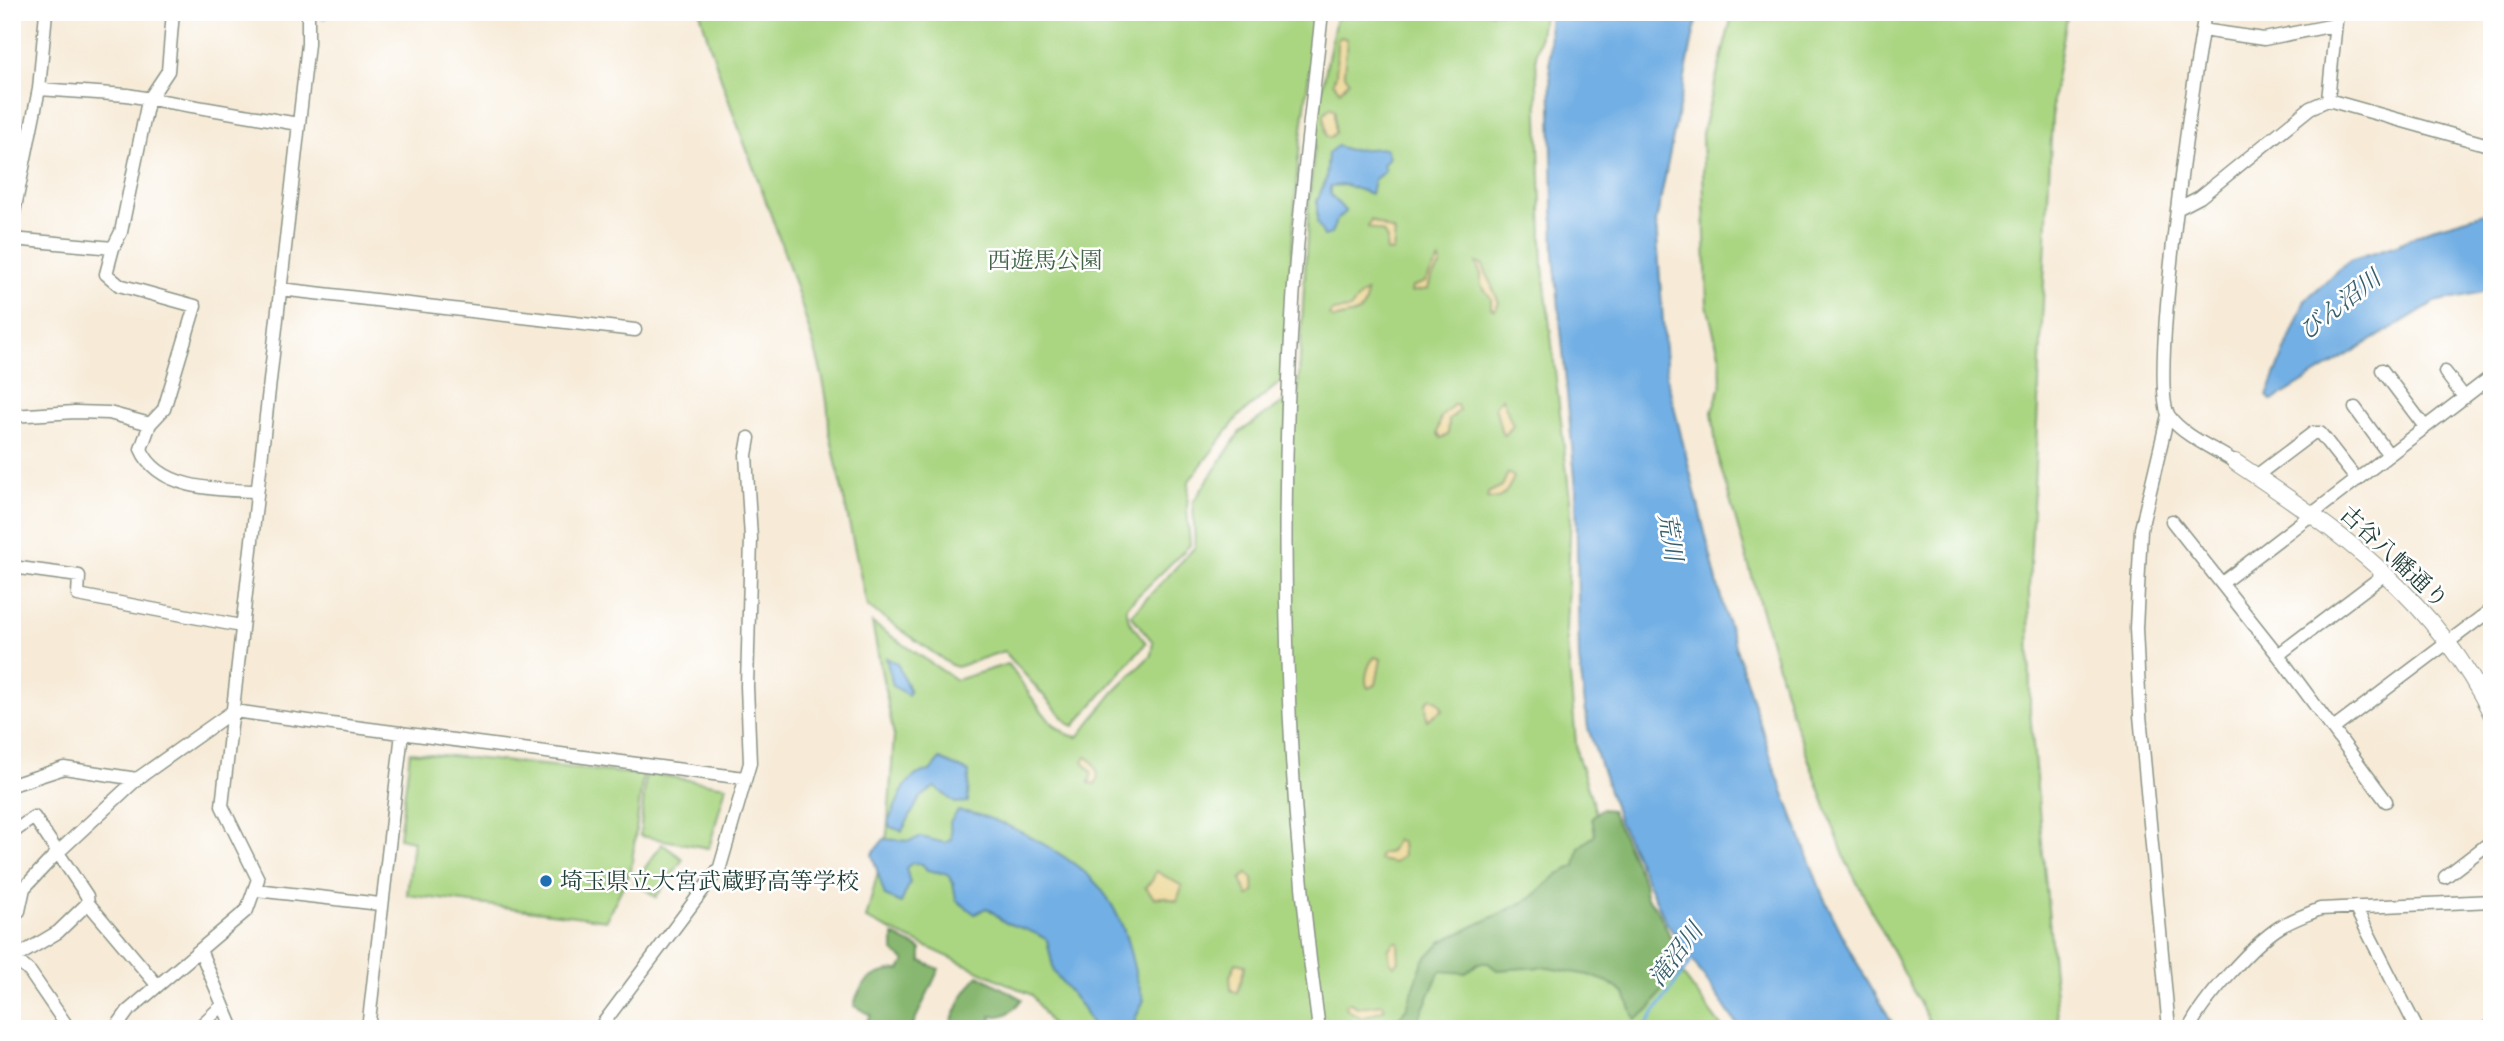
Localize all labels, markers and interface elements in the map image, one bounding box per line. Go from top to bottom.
park label: 西遊馬公園 [988,245,1103,276]
water label: びん沼川 [2292,261,2390,348]
street label: 古谷八幡通り [2333,499,2455,615]
water label: 荒川 [1650,511,1691,566]
place label: 埼玉県立大宮武蔵野高等学校 [560,866,859,897]
marker: 埼玉県立大宮武蔵野高等学校 [538,873,554,889]
water label: 滝沼川 [1641,914,1713,994]

